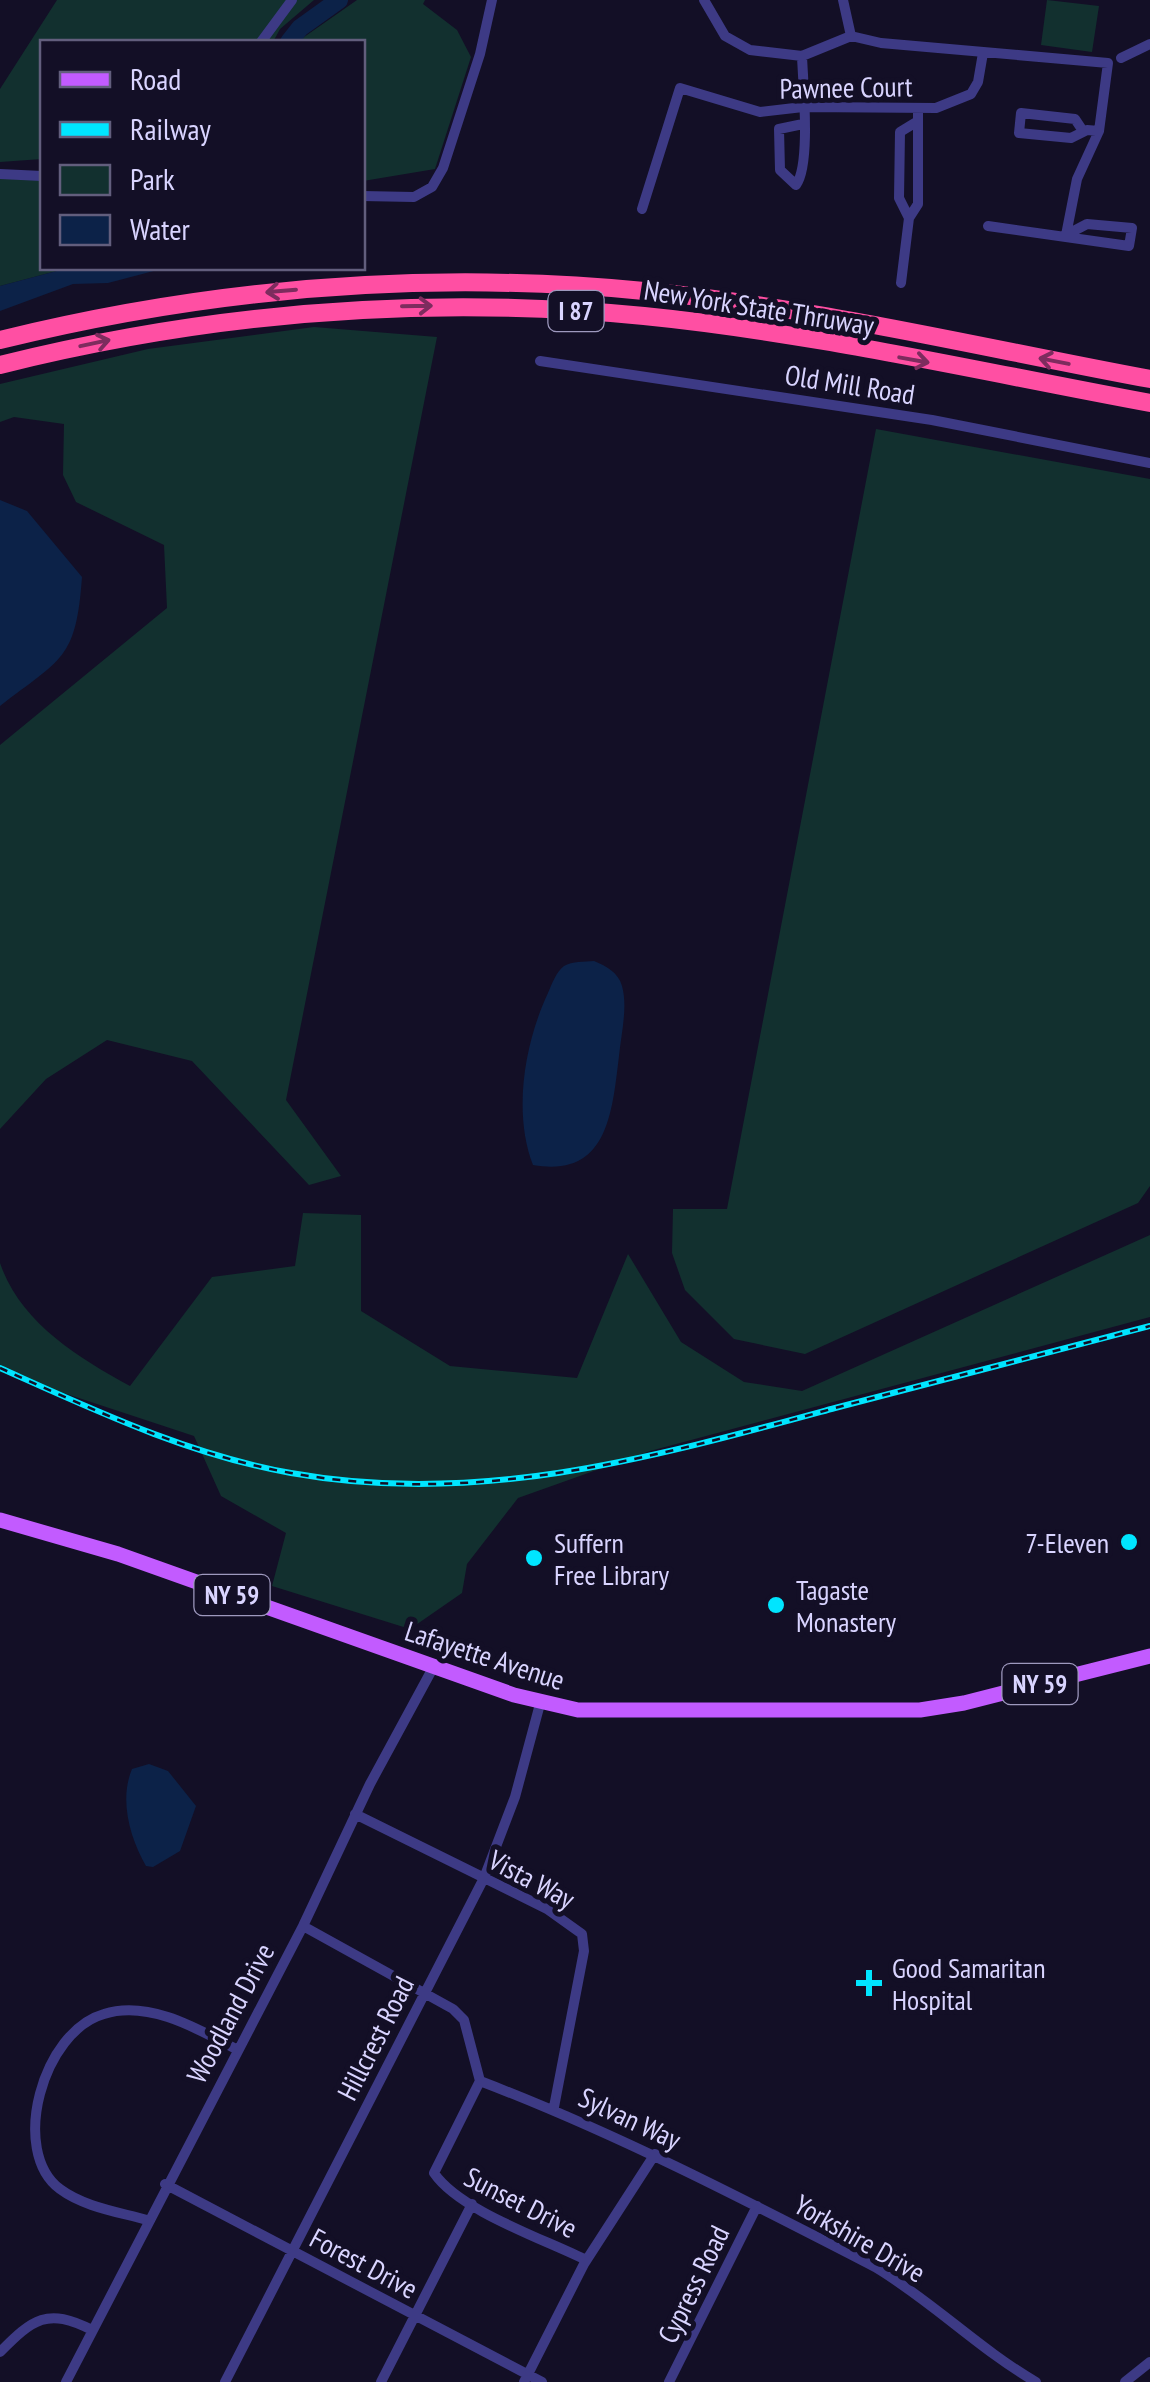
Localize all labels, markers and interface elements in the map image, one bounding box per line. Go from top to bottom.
legend [40,40,365,270]
text: Road [130,59,181,98]
street label: Pawnee Court [779,67,913,107]
text: Railway [130,109,212,148]
text: Park [130,159,175,198]
text: Water [130,209,191,248]
street label: New York State Thruway [641,271,877,344]
one-way arrow [265,281,297,300]
road number: I 87 [548,291,604,331]
one-way arrow [400,296,433,316]
one-way arrow [78,333,110,352]
one-way arrow [897,351,929,370]
one-way arrow [1038,351,1071,370]
street label: Old Mill Road [783,356,917,412]
place label: Suffern Free Library [554,1524,669,1593]
place label: 7-Eleven [1025,1524,1109,1561]
marker: 7-Eleven [1118,1531,1140,1553]
marker: Suffern Free Library [523,1547,545,1569]
place label: Tagaste Monastery [796,1571,897,1640]
road number: NY 59 [194,1575,270,1615]
marker: Tagaste Monastery [765,1594,787,1616]
street label: Lafayette Avenue [401,1612,569,1698]
road number: NY 59 [1002,1664,1078,1704]
street label: Vista Way [482,1840,582,1917]
street label: Woodland Drive [178,1937,282,2089]
place label: Good Samaritan Hospital [892,1949,1046,2018]
street label: Hillcrest Road [328,1970,422,2106]
marker: Good Samaritan Hospital [856,1970,882,1996]
street label: Sylvan Way [573,2078,687,2158]
street label: Sunset Drive [458,2158,584,2246]
street label: Yorkshire Drive [788,2186,932,2290]
street label: Forest Drive [304,2219,424,2307]
street label: Cypress Road [649,2219,737,2349]

